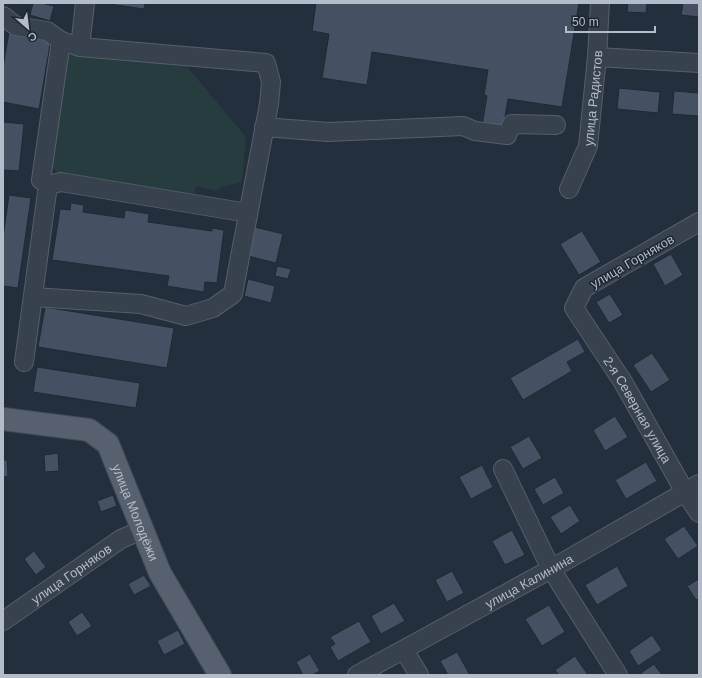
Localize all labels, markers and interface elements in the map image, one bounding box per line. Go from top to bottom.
north arrow [8,8,48,48]
scale bar [566,8,655,34]
text: 50 m [572,15,599,29]
text: С [26,30,39,44]
street label: улица Радистов [581,50,605,147]
street label: улица Горняков [588,231,677,291]
street label: 2-я Северная улица [600,354,675,467]
street label: улица Молодёжи [109,462,161,563]
street label: улица Горняков [28,541,114,607]
street label: улица Калинина [483,551,576,612]

